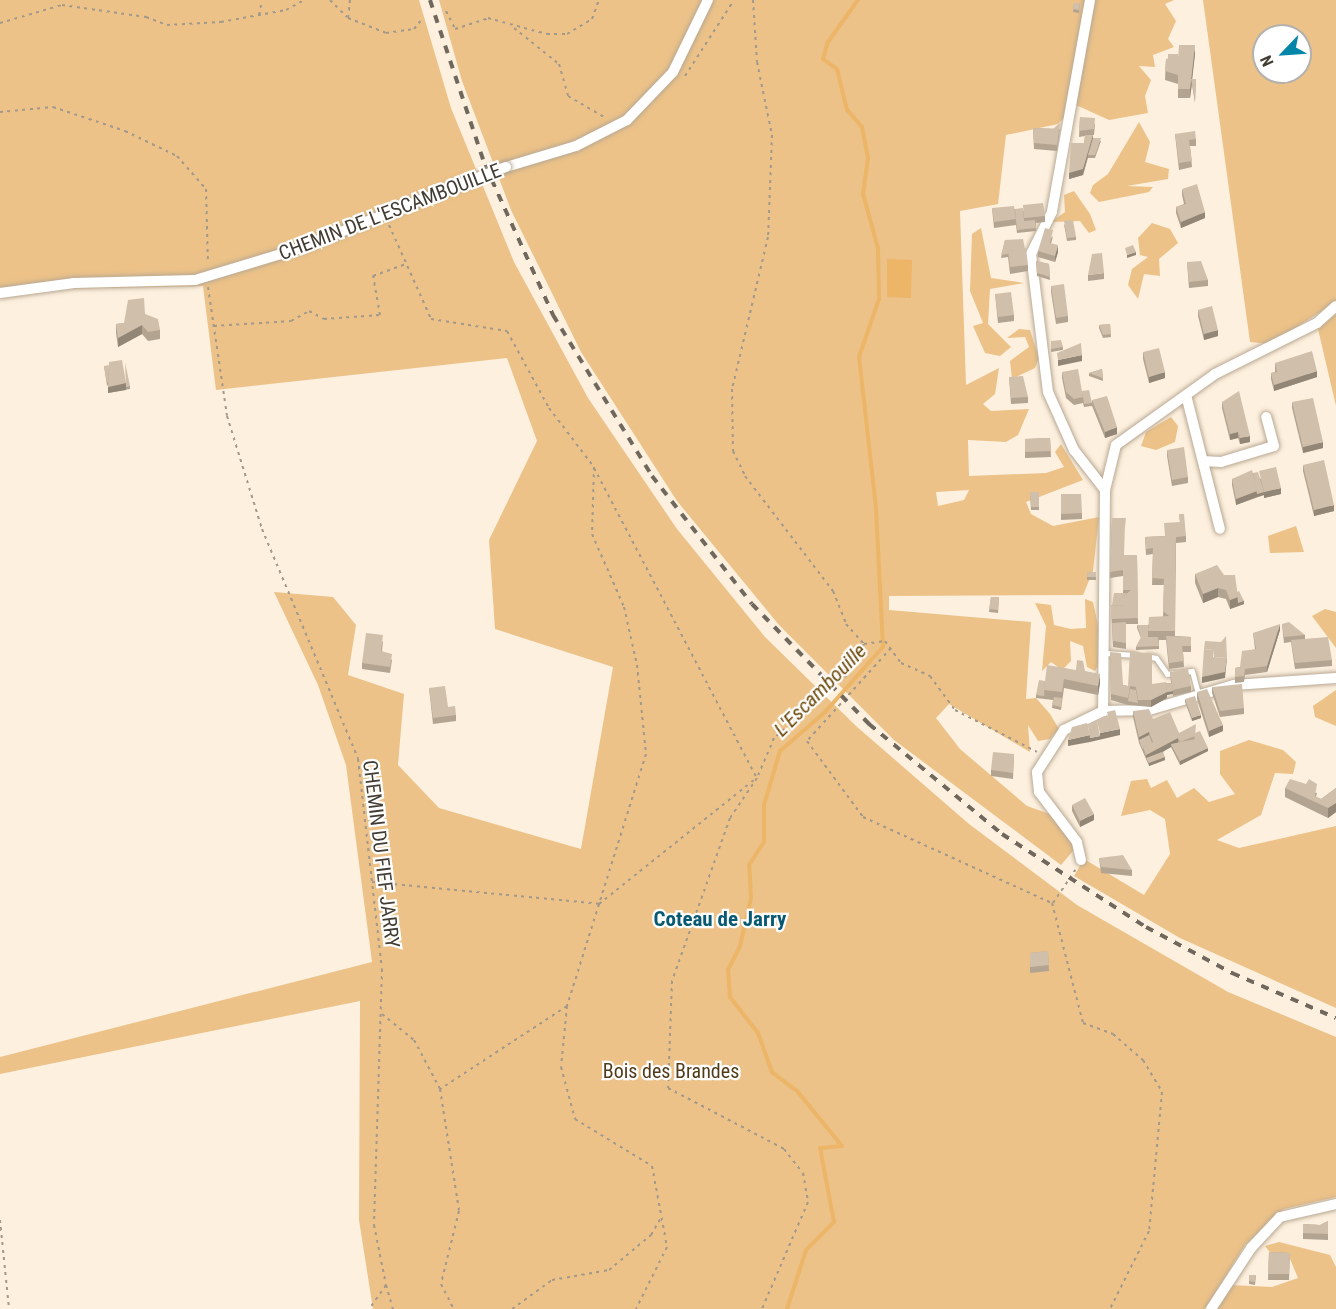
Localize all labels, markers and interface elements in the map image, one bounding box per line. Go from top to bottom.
north arrow [1252,24,1312,84]
text: N [1256,53,1278,69]
street label: CHEMIN DE L'ESCAMBOUILLE [275,158,505,266]
water label: L'Escambouille [768,638,872,742]
street label: CHEMIN DU FIEF JARRY [358,759,404,949]
district label: Coteau de Jarry [654,906,786,932]
park label: Bois des Brandes [603,1059,739,1083]

